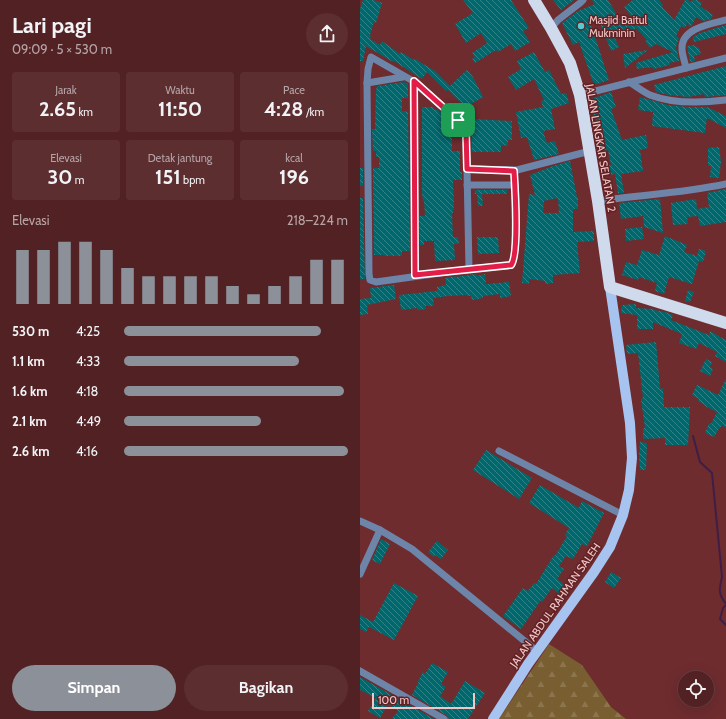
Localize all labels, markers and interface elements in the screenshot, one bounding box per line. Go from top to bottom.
text: Lari pagi [12,12,92,39]
button: share [306,13,348,55]
place label: Masjid Baitul Mukminin [589,13,648,40]
marker: Masjid Baitul Mukminin [576,21,586,31]
text: 09:09 · 5 × 530 m [12,41,112,57]
street label: JALAN LINGKAR SELATAN 2 [583,82,619,213]
text: Jarak [55,83,77,97]
text: Waktu [165,83,195,97]
text: Pace [283,83,305,97]
text: 2.65 [39,97,76,121]
text: 11:50 [158,97,202,121]
text: 4:28 [264,97,303,121]
pin [441,103,475,137]
text: km [76,105,93,119]
text: /km [303,105,324,119]
icon: arrive [447,109,469,131]
text: Elevasi [50,151,82,165]
text: Detak jantung [148,151,212,165]
text: kcal [285,151,303,165]
text: 30 [47,165,72,189]
text: 151 [155,165,181,189]
text: 196 [279,165,309,189]
text: m [72,173,85,187]
text: bpm [181,173,205,187]
text: Elevasi [12,212,50,228]
text: 218–224 m [287,212,348,228]
text: 530 m [12,323,49,339]
text: 4:25 [76,323,100,339]
text: 1.1 km [12,353,45,369]
text: 4:33 [76,353,100,369]
text: 1.6 km [12,383,48,399]
text: 4:18 [76,383,98,399]
text: 2.1 km [12,413,47,429]
text: 4:49 [76,413,101,429]
text: 2.6 km [12,443,50,459]
text: 4:16 [76,443,98,459]
street label: JALAN ABDUL RAHMAN SALEH [506,540,603,671]
button: Simpan [12,665,176,711]
button: Bagikan [184,665,348,711]
map controls [678,671,714,707]
button: locate [678,671,714,707]
scale bar [372,691,475,710]
text: 100 m [378,693,409,707]

